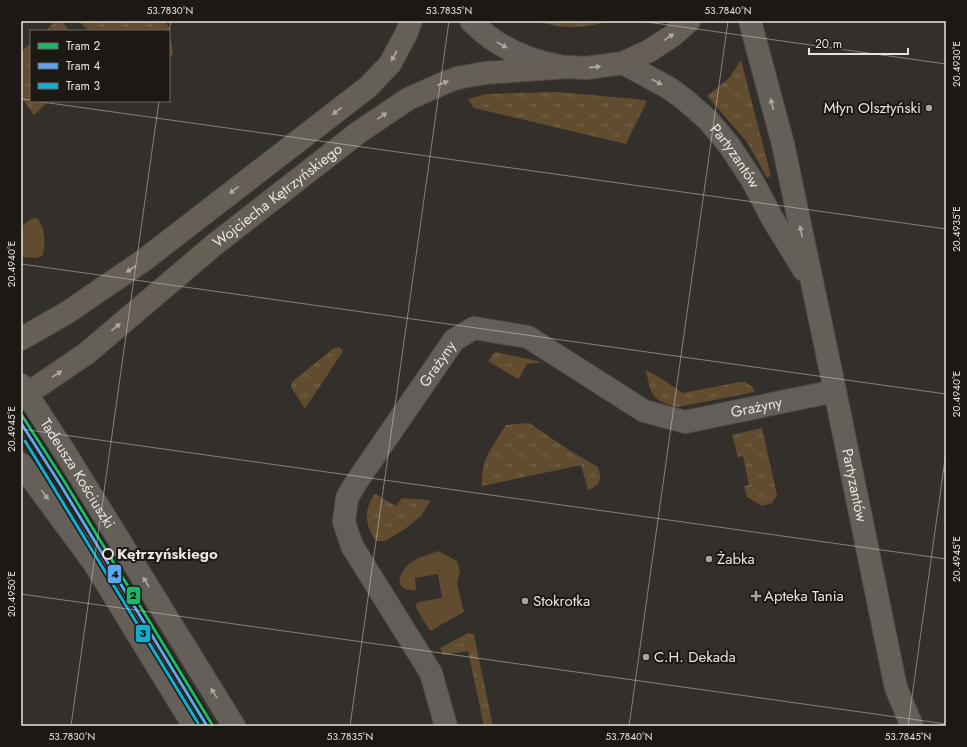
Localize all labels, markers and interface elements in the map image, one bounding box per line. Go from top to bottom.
text: 53.7830°N [147,3,193,18]
text: 53.7835°N [426,3,472,18]
text: 53.7840°N [704,3,752,18]
legend [30,30,170,102]
scale bar [809,30,908,56]
one-way arrow [664,33,674,41]
text: 20 m [815,35,842,53]
text: Tram 2 [66,37,100,55]
text: 20.4930°E [949,41,964,87]
one-way arrow [496,42,508,49]
one-way arrow [391,50,397,62]
text: Tram 4 [66,57,100,75]
one-way arrow [589,64,601,70]
text: Tram 3 [66,77,100,95]
one-way arrow [651,78,663,85]
one-way arrow [438,80,450,86]
place label: Młyn Olsztyński [824,97,921,119]
one-way arrow [769,98,775,110]
marker: Młyn Olsztyński [924,103,934,113]
one-way arrow [332,107,343,115]
one-way arrow [377,112,388,120]
street label: Partyzantów [705,119,766,193]
street label: Wojciecha Kętrzyńskiego [208,138,347,253]
one-way arrow [229,186,239,194]
text: 20.4935°E [949,206,964,252]
one-way arrow [798,225,804,237]
text: 20.4940°E [4,241,19,287]
one-way arrow [125,265,136,273]
one-way arrow [111,323,122,332]
street label: Grażyny [414,336,462,392]
one-way arrow [52,370,62,378]
text: 20.4940°E [949,371,964,417]
street label: Grażyny [729,391,784,423]
text: 20.4945°E [4,406,19,452]
street label: Tadeusza Kościuszki [35,414,120,533]
street label: Partyzantów [836,447,873,525]
one-way arrow [40,490,49,501]
text: 20.4945°E [949,536,964,582]
place label: Kętrzyńskiego [117,543,218,565]
marker: Kętrzyńskiego [102,548,114,560]
place label: Żabka [717,548,755,570]
marker: Żabka [704,554,714,564]
line badge: 4 [107,564,122,584]
text: 4 [111,566,119,582]
text: 20.4950°E [4,571,19,617]
one-way arrow [142,577,150,587]
place label: Apteka Tania [764,585,844,607]
line badge: 2 [126,586,141,605]
text: 2 [129,587,137,603]
place label: Stokrotka [533,590,590,612]
marker: Apteka Tania [751,591,761,601]
marker: Stokrotka [520,596,530,606]
line badge: 3 [135,624,151,643]
text: 3 [140,625,147,641]
place label: C.H. Dekada [654,646,736,668]
marker: C.H. Dekada [641,652,651,662]
one-way arrow [210,688,218,698]
text: 53.7830°N [49,729,95,744]
text: 53.7835°N [327,729,373,744]
text: 53.7840°N [605,729,653,744]
text: 53.7845°N [885,729,931,744]

